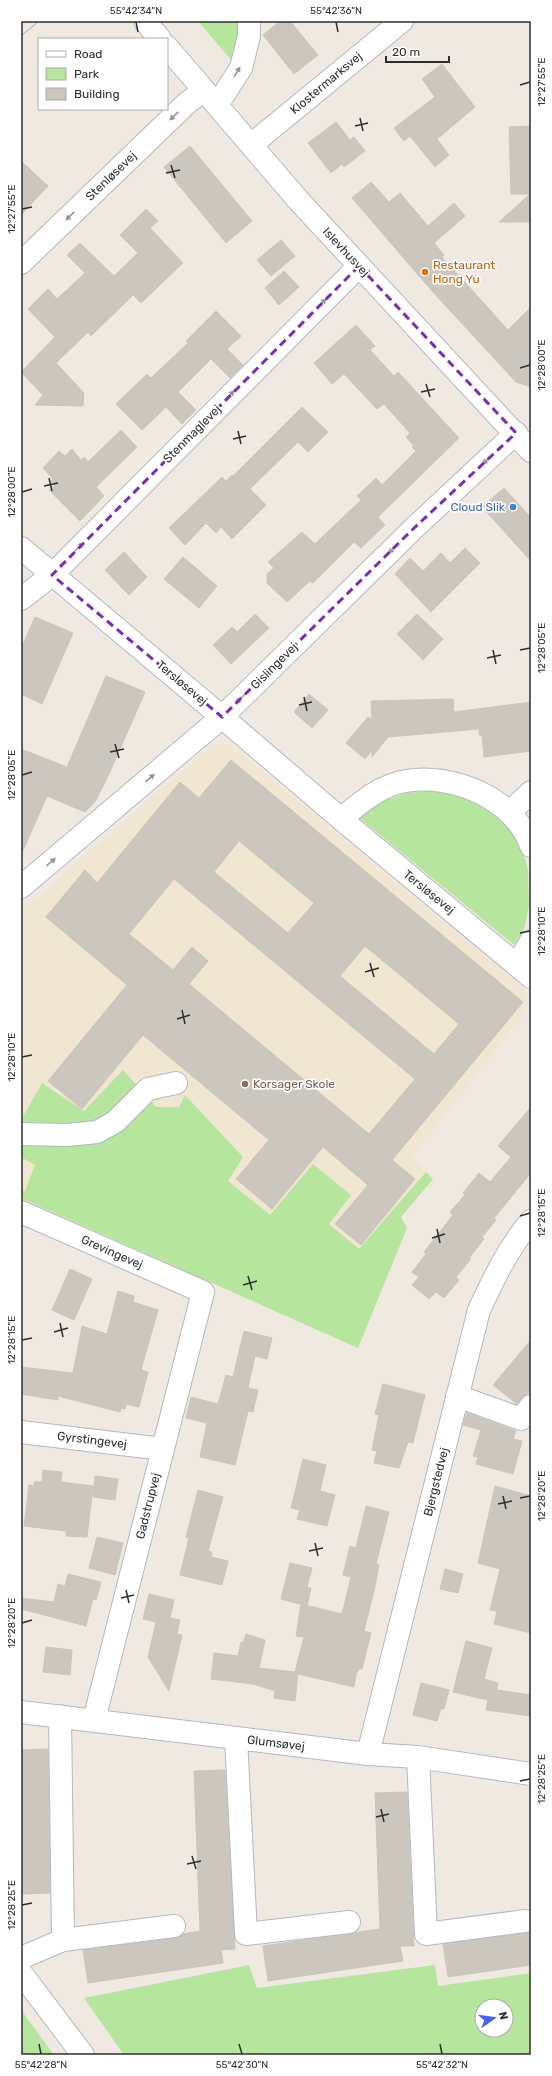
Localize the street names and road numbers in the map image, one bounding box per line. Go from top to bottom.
street label: Klostermarksvej [287,49,365,117]
street label: Stenløsevej [83,148,139,204]
street label: Islevhusvej [320,225,372,279]
street label: Stenmaglevej [160,402,224,466]
street label: Gislingevej [248,640,300,692]
street label: Tersløsevej [154,658,210,708]
street label: Tersløsevej [401,867,457,917]
street label: Grevingevej [79,1232,145,1272]
street label: Gyrstingevej [56,1429,128,1451]
street label: Bjergstedvej [421,1446,451,1518]
street label: Gadstrupvej [133,1471,163,1541]
street label: Glumsøvej [246,1733,306,1753]

